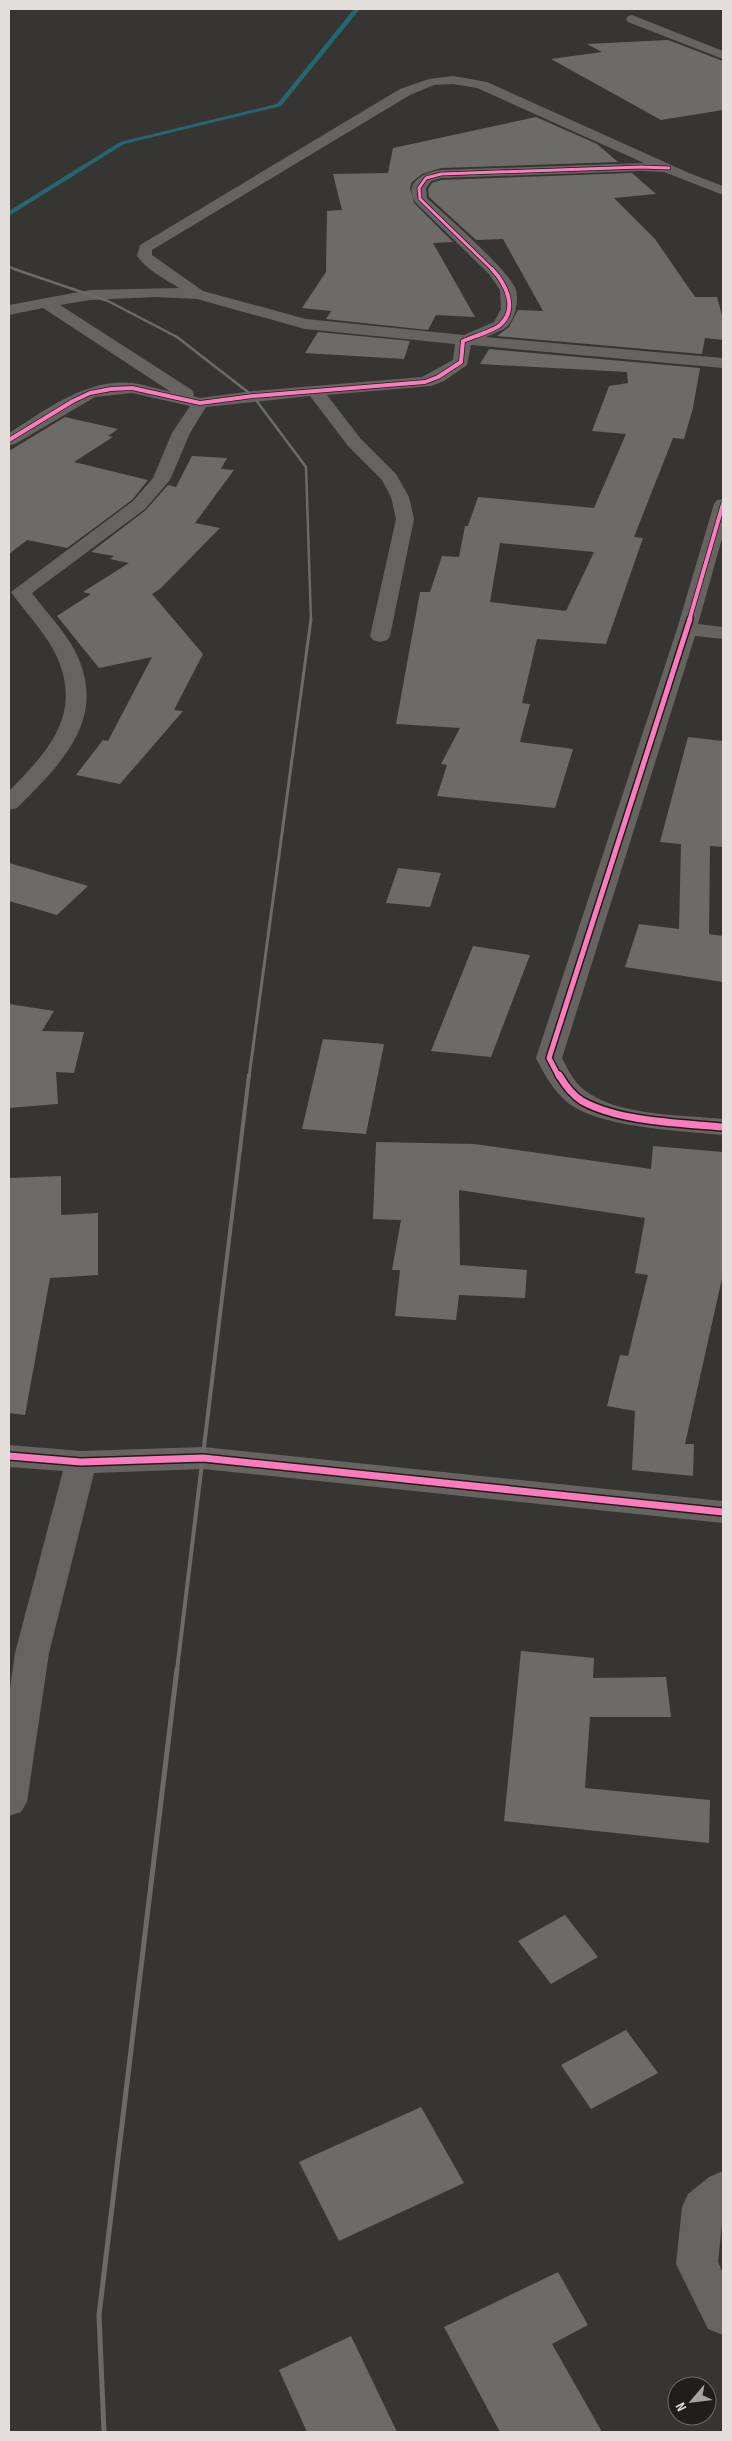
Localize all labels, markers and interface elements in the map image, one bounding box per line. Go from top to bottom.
north arrow [667,2376,717,2426]
text: N [672,2400,690,2414]

